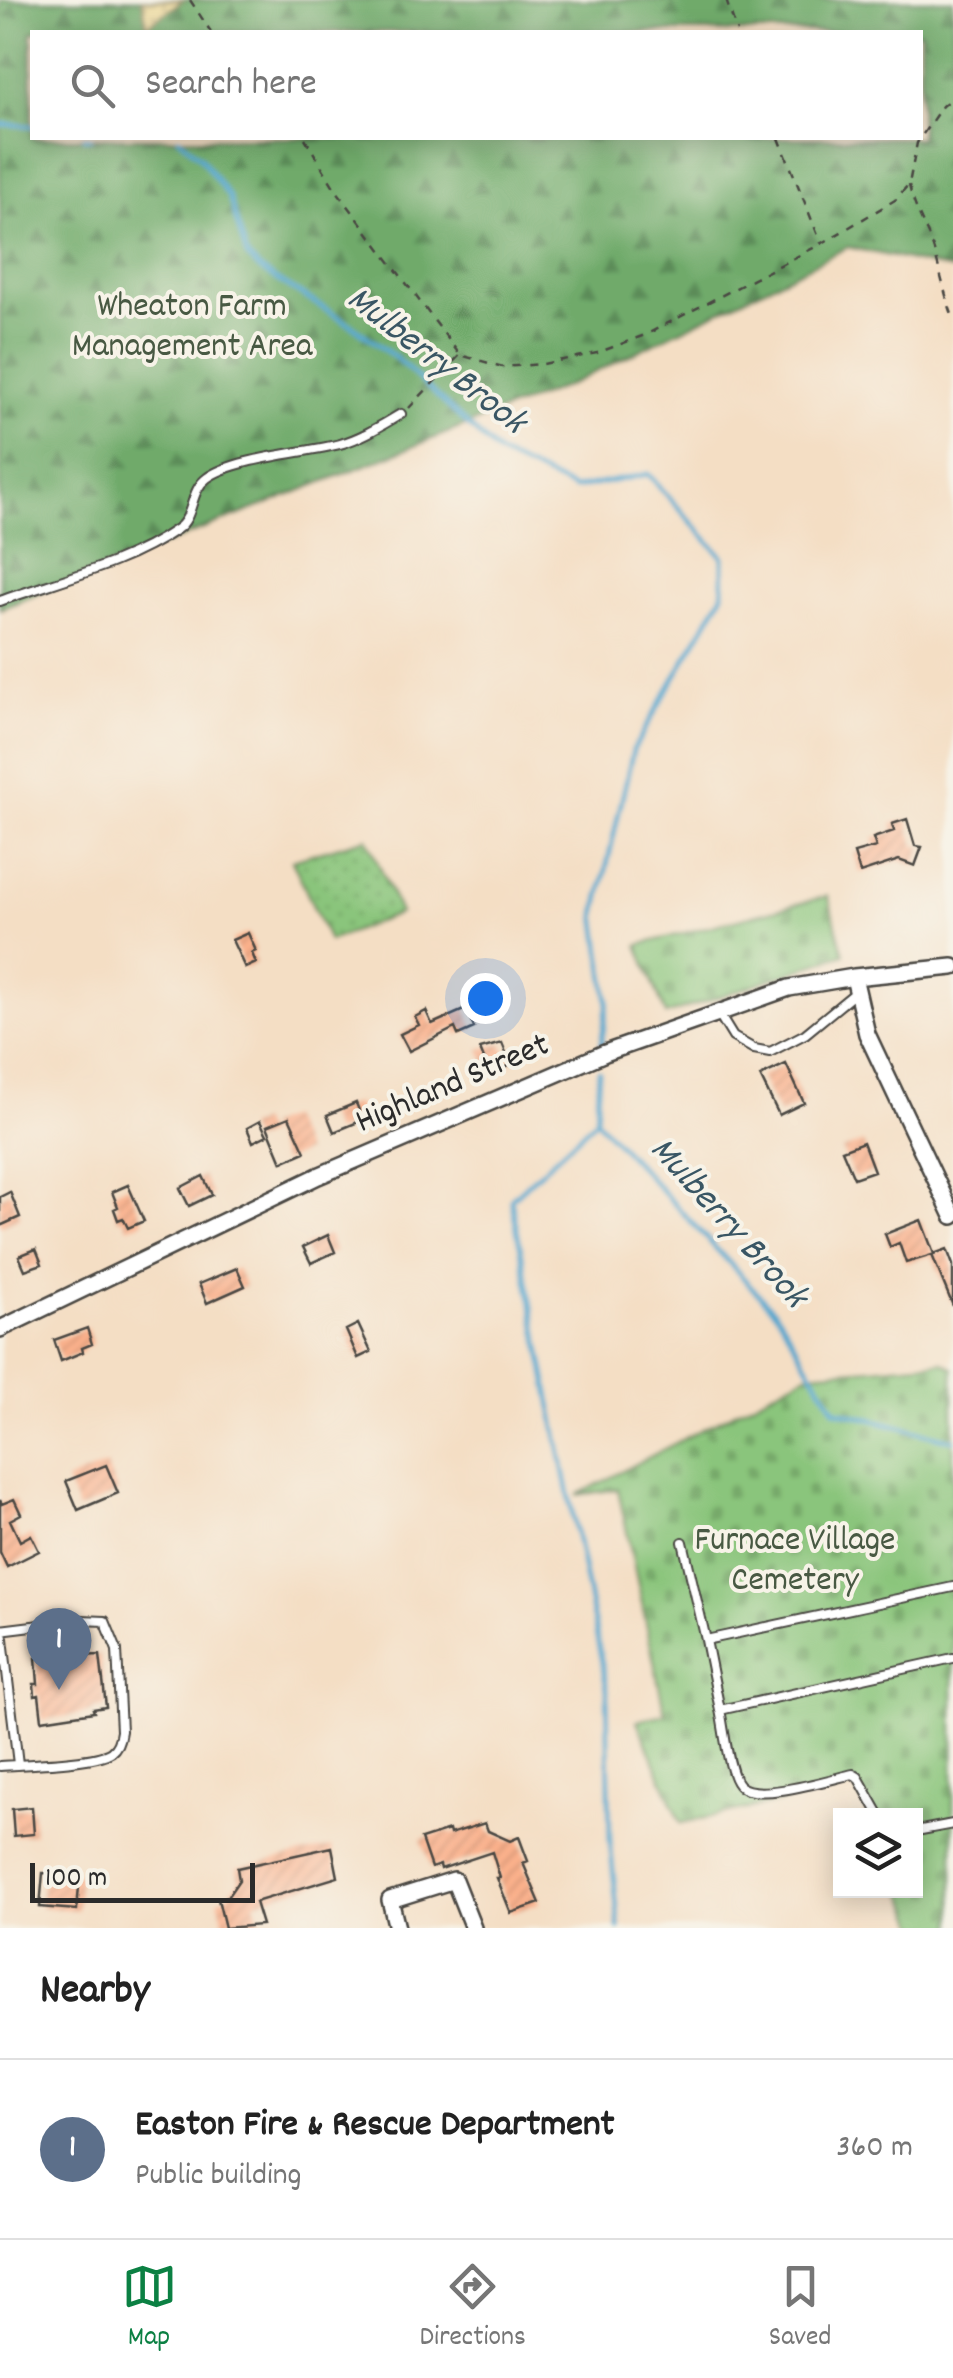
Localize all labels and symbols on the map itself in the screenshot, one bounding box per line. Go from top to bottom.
water label: Mulberry Brook [333,274,539,452]
park label: Wheaton Farm Management Area [72,283,313,373]
your location [460,973,511,1024]
street label: Highland Street [348,1022,558,1148]
water label: Mulberry Brook [635,1126,822,1325]
park label: Furnace Village Cemetery [695,1517,895,1607]
pin: 1 [27,1608,92,1690]
scale bar [30,1858,255,1902]

